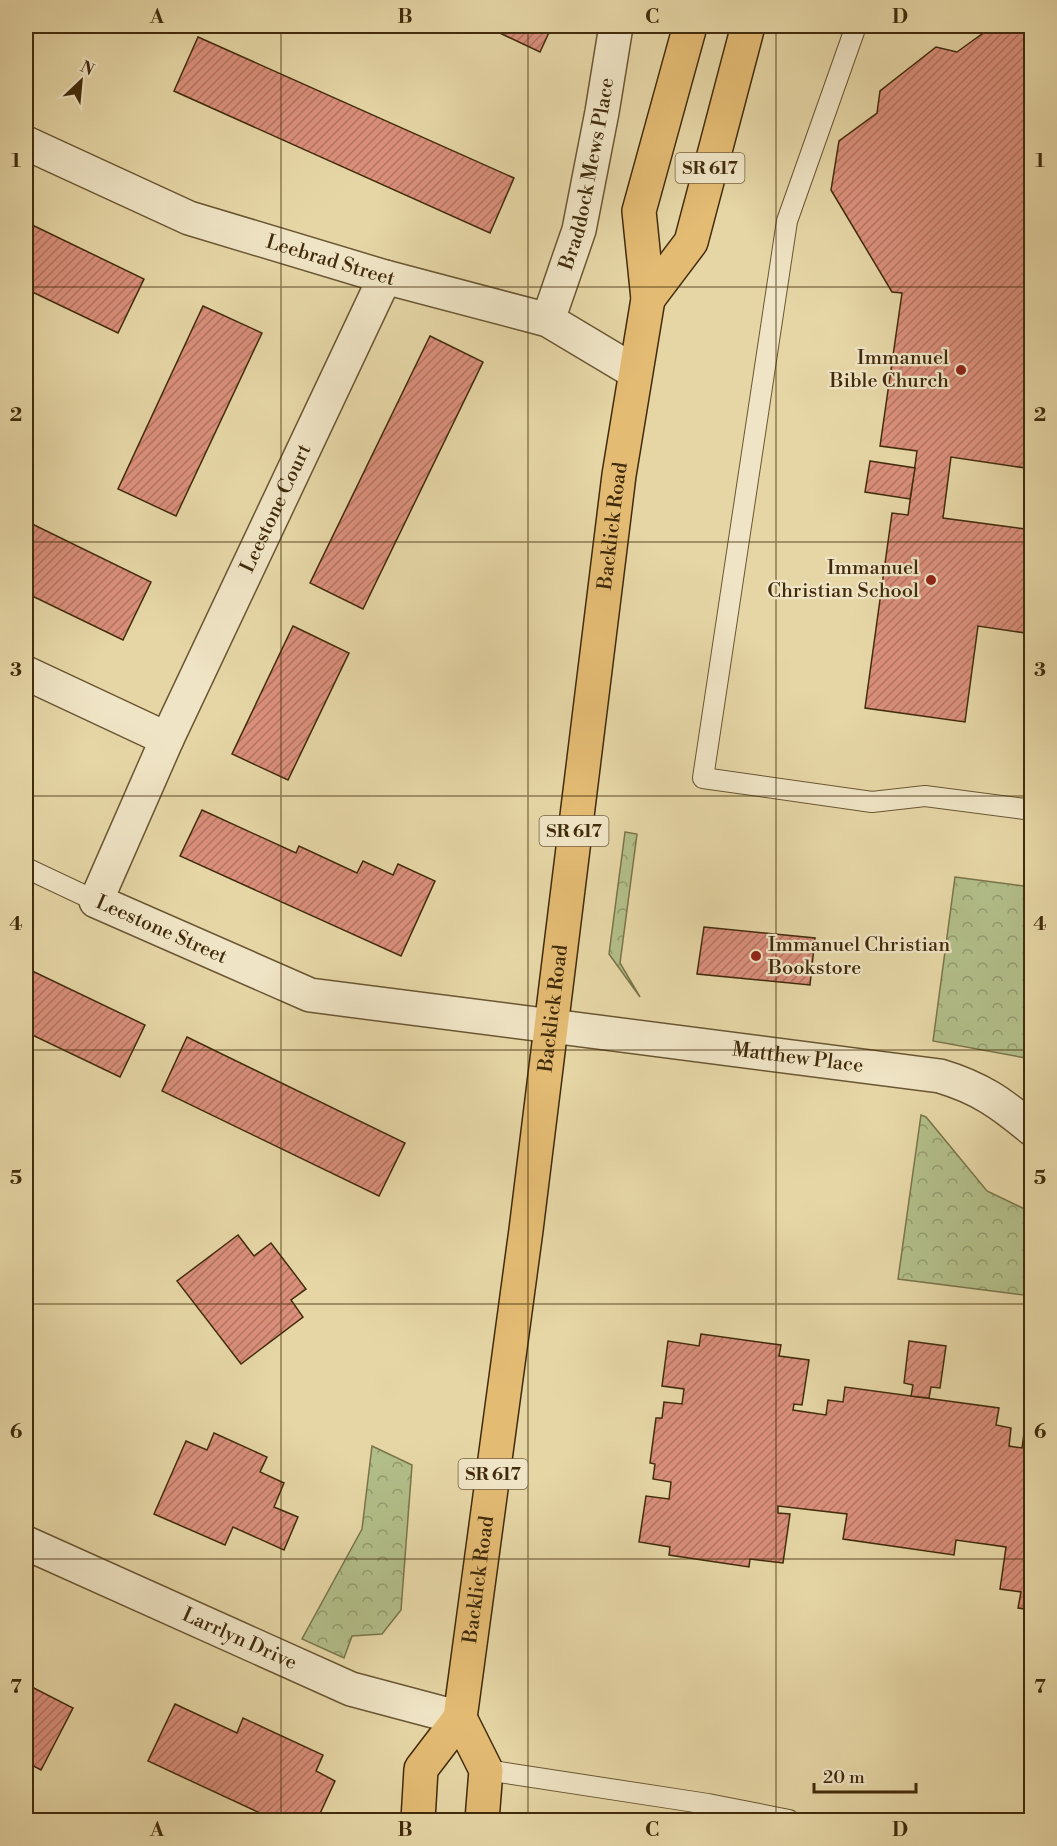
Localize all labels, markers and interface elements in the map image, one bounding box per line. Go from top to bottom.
text: A [149,5,165,30]
text: B [397,5,413,30]
text: C [645,5,659,30]
text: D [892,5,908,30]
north arrow [51,51,111,111]
text: N [77,57,98,80]
street label: Braddock Mews Place [553,76,620,274]
text: 1 [11,149,21,174]
text: 1 [1035,149,1045,174]
road number: SR 617 [676,153,744,183]
street label: Leebrad Street [263,229,397,292]
place label: Immanuel Bible Church [828,346,949,394]
marker: Immanuel Bible Church [954,363,968,377]
text: 2 [10,403,22,428]
text: 2 [1034,403,1046,428]
street label: Leestone Court [235,440,317,577]
street label: Backlick Road [592,460,634,592]
place label: Immanuel Christian School [767,556,919,604]
marker: Immanuel Christian School [924,573,938,587]
text: 3 [10,658,22,683]
text: 3 [1034,658,1046,683]
road number: SR 617 [540,816,608,846]
street label: Leestone Street [92,890,231,970]
text: 4 [9,912,23,937]
text: 4 [1033,912,1047,937]
place label: Immanuel Christian Bookstore [767,933,950,981]
street label: Backlick Road [533,943,574,1075]
marker: Immanuel Christian Bookstore [749,949,763,963]
street label: Matthew Place [731,1037,865,1079]
text: 5 [10,1166,22,1191]
text: 5 [1034,1166,1046,1191]
text: 6 [10,1420,23,1445]
text: 6 [1034,1420,1047,1445]
road number: SR 617 [458,1459,528,1489]
street label: Backlick Road [458,1514,500,1646]
street label: Larrlyn Drive [178,1602,301,1676]
text: 7 [10,1675,22,1700]
text: 7 [1034,1675,1046,1700]
scale bar [814,1756,916,1794]
text: 20 m [823,1766,865,1789]
text: A [149,1818,165,1843]
text: B [397,1818,413,1843]
text: C [645,1818,659,1843]
text: D [892,1818,908,1843]

